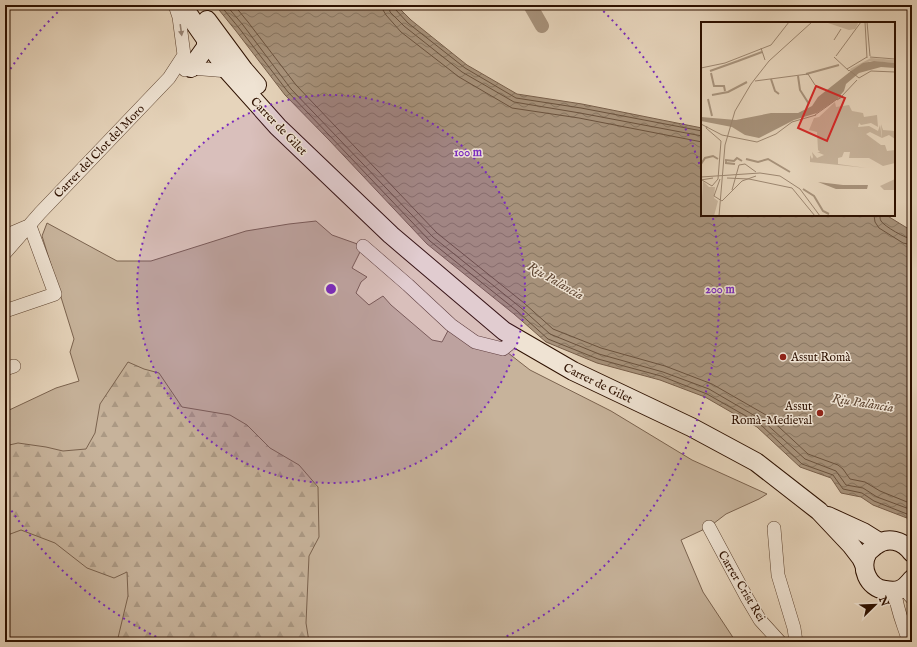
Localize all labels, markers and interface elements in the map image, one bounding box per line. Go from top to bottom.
inset map [701,22,895,216]
one-way arrow [178,24,184,36]
street label: Carrer de Gilet [247,94,310,159]
street label: Carrer del Clot del Moro [51,101,148,201]
text: 100 m [454,145,483,160]
water label: Riu Palància [524,258,587,304]
centre of rings [324,282,338,296]
text: 200 m [705,282,735,297]
place label: Assut Romà [790,350,851,365]
marker: Assut Romà [778,352,788,362]
street label: Carrer de Gilet [561,360,635,407]
water label: Riu Palància [831,390,895,417]
place label: Assut Romà-Medieval [731,399,813,428]
marker: Assut Romà-Medieval [815,408,825,418]
street label: Carrer Crist Rei [715,548,769,624]
north arrow [855,585,895,625]
text: N [875,593,892,609]

